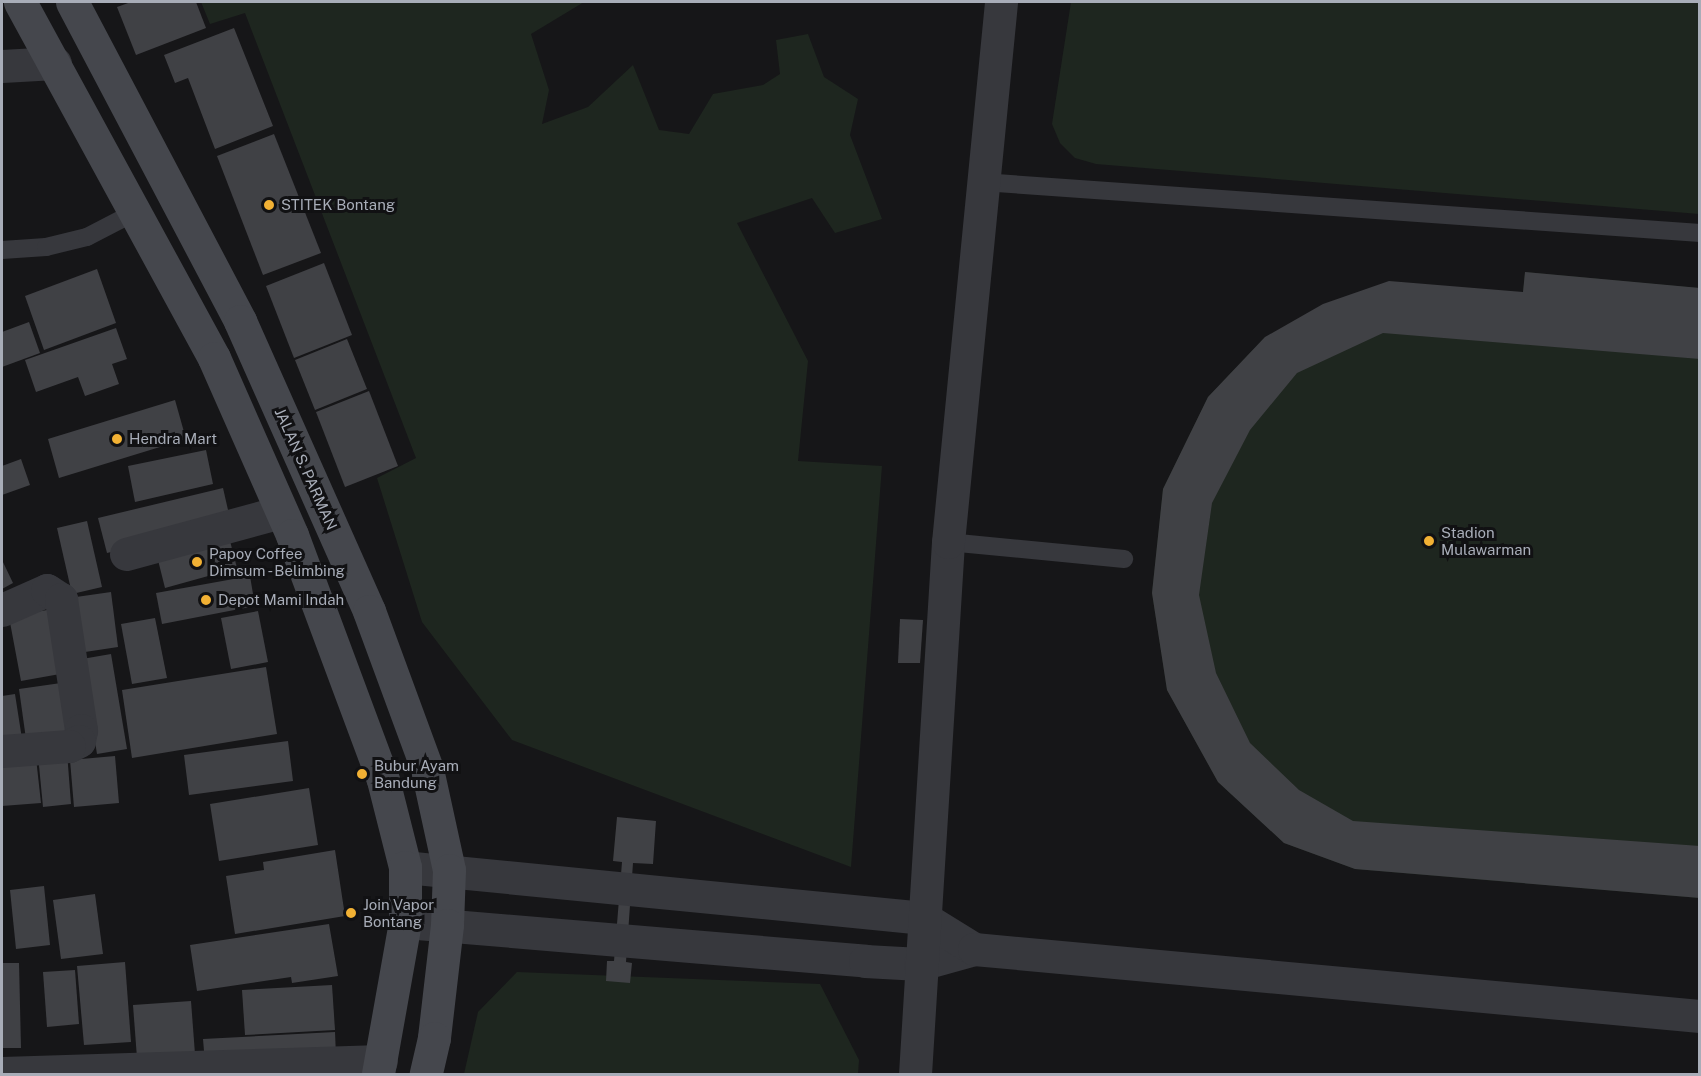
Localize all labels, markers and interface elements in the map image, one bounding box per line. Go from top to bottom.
place label: STITEK Bontang [281,196,395,214]
marker: STITEK Bontang [262,198,276,212]
street label: JALAN S. PARMAN [271,405,341,533]
place label: Hendra Mart [129,430,217,448]
marker: Hendra Mart [110,432,124,446]
place label: Stadion Mulawarman [1441,523,1531,558]
marker: Stadion Mulawarman [1422,534,1436,548]
place label: Papoy Coffee Dimsum - Belimbing [209,544,349,579]
marker: Papoy Coffee Dimsum - Belimbing [190,555,204,569]
place label: Depot Mami Indah [218,591,344,609]
marker: Depot Mami Indah [199,593,213,607]
place label: Bubur Ayam Bandung [374,756,459,791]
marker: Bubur Ayam Bandung [355,767,369,781]
place label: Join Vapor Bontang [363,895,434,930]
marker: Join Vapor Bontang [344,906,358,920]

